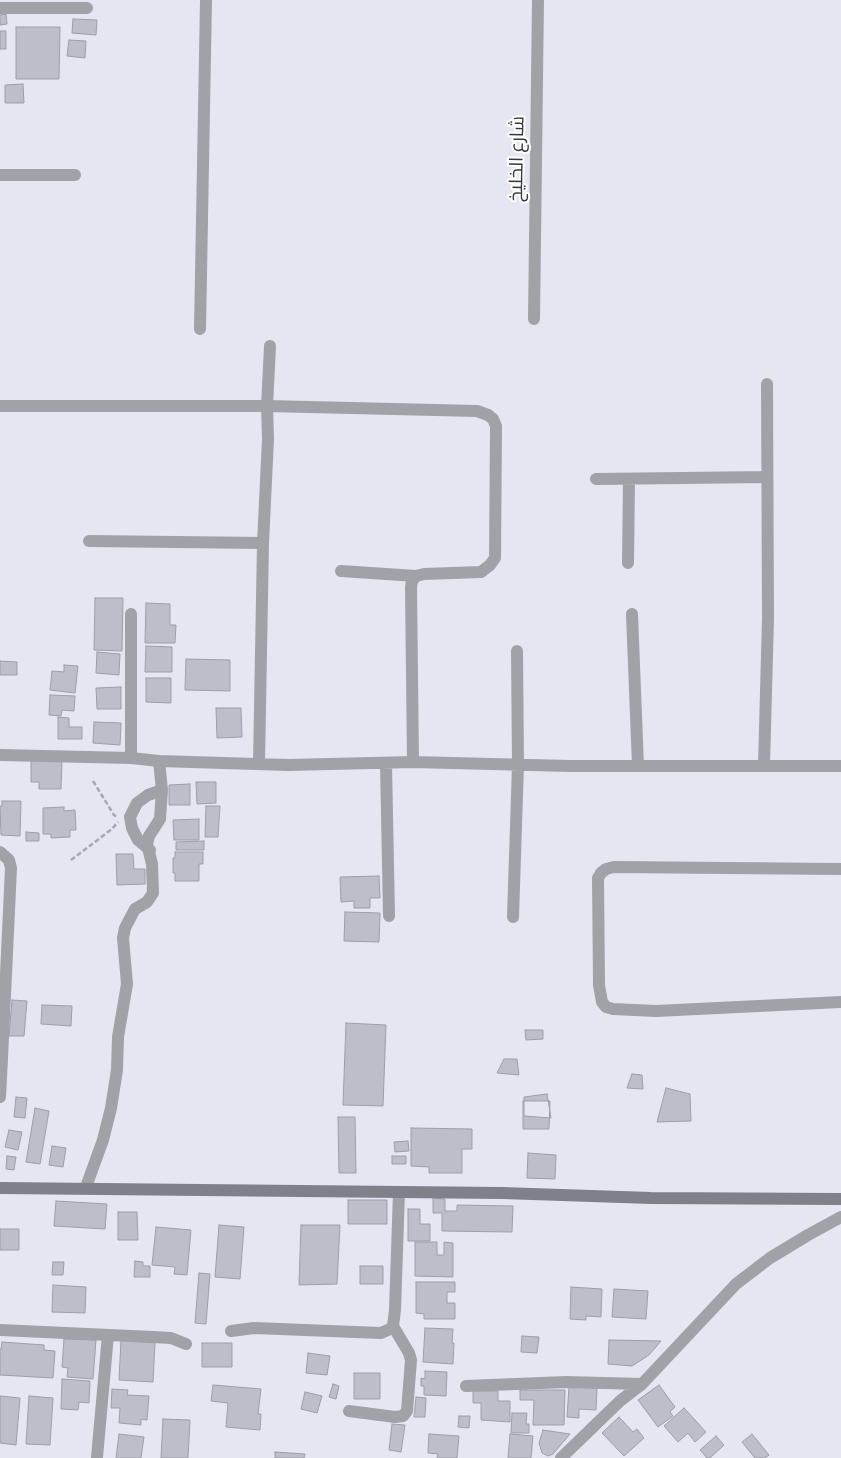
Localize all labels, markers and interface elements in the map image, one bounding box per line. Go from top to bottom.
street label: شارع الخليخ [506,116,530,202]

